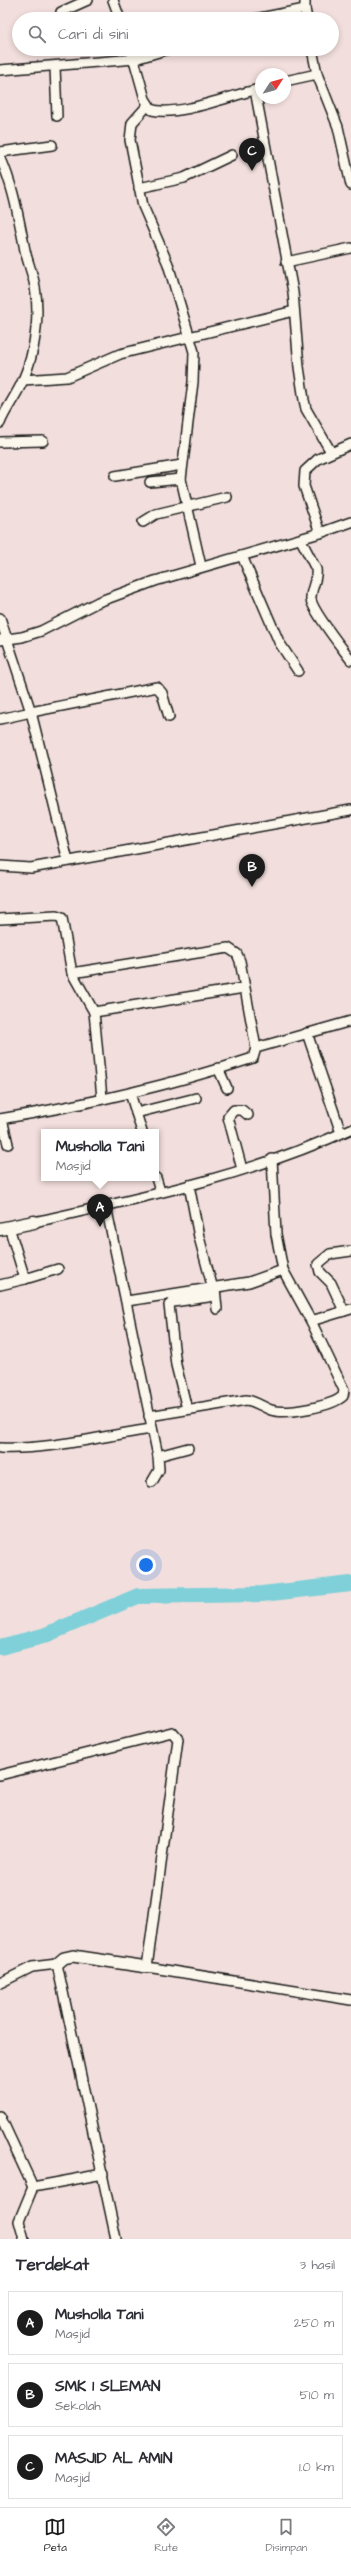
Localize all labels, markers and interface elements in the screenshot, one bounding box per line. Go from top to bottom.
search box [12,12,339,56]
icon: search [26,23,48,45]
text: Cari di sini [58,24,128,45]
north arrow [255,68,291,104]
pin: C [239,138,265,171]
pin: B [239,854,265,887]
popup [41,1129,159,1181]
text: Musholla Tani [56,1136,144,1157]
text: Masjid [56,1157,91,1175]
pin: A [87,1194,113,1227]
your location [136,1555,156,1575]
text: Terdekat [16,2253,89,2277]
text: 3 hasil [300,2256,335,2274]
text: Musholla Tani [55,2304,144,2325]
text: A [26,2314,34,2332]
text: 250 m [294,2314,334,2332]
text: Masjid [55,2325,90,2343]
text: SMK 1 SLEMAN [55,2376,160,2397]
text: B [25,2386,35,2404]
text: 510 m [300,2386,334,2404]
text: Sekolah [55,2397,101,2415]
text: MASJID AL AMIN [55,2448,172,2469]
text: C [25,2458,35,2476]
text: 1.0 km [299,2458,334,2476]
text: Masjid [55,2469,90,2487]
tab: Peta [44,2516,67,2555]
tab: Rute [154,2516,178,2555]
tab: Disimpan [265,2516,307,2555]

